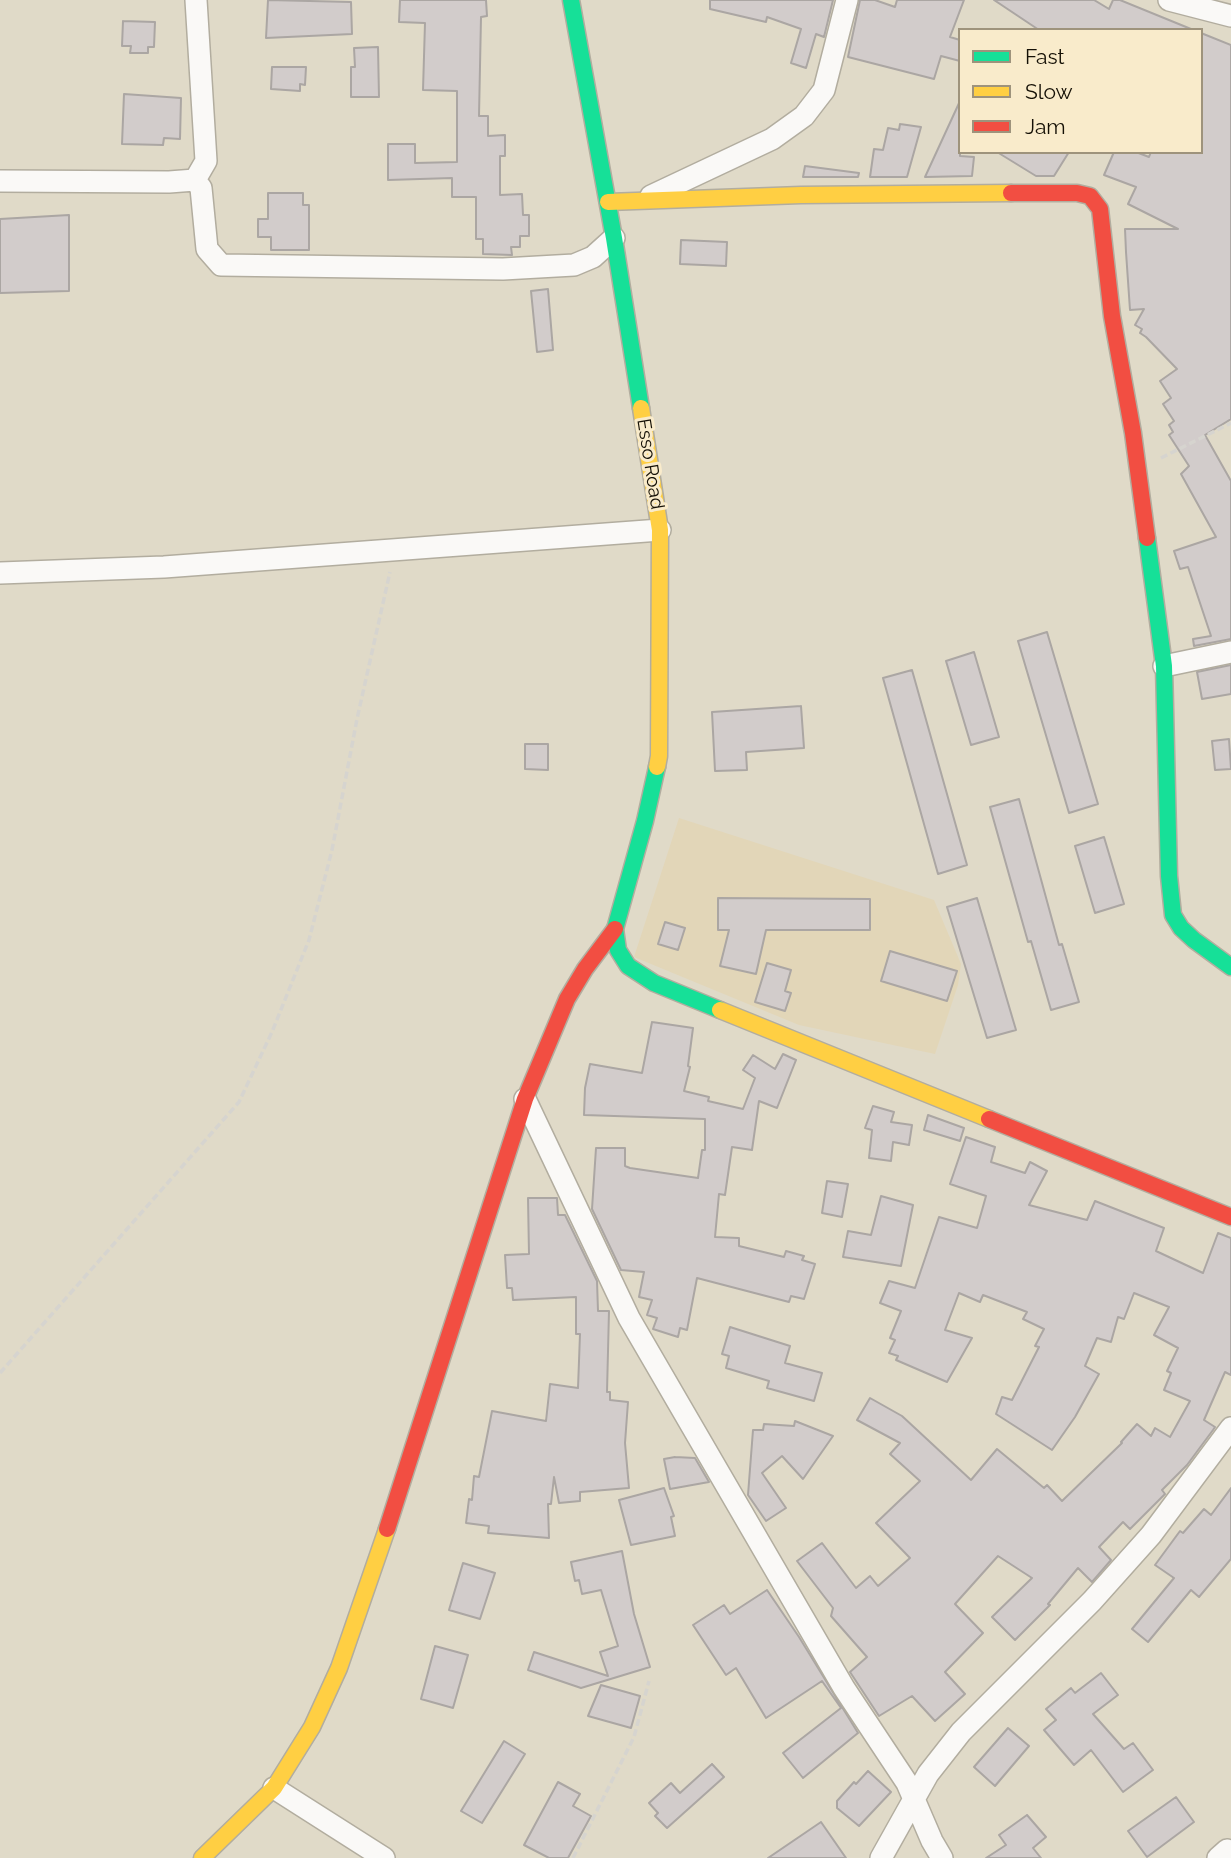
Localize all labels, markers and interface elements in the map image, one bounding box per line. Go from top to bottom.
legend [958,28,1203,154]
text: Fast [1025,44,1065,69]
text: Slow [1025,79,1073,104]
text: Jam [1025,114,1066,139]
street label: Esso Road [632,417,668,511]

